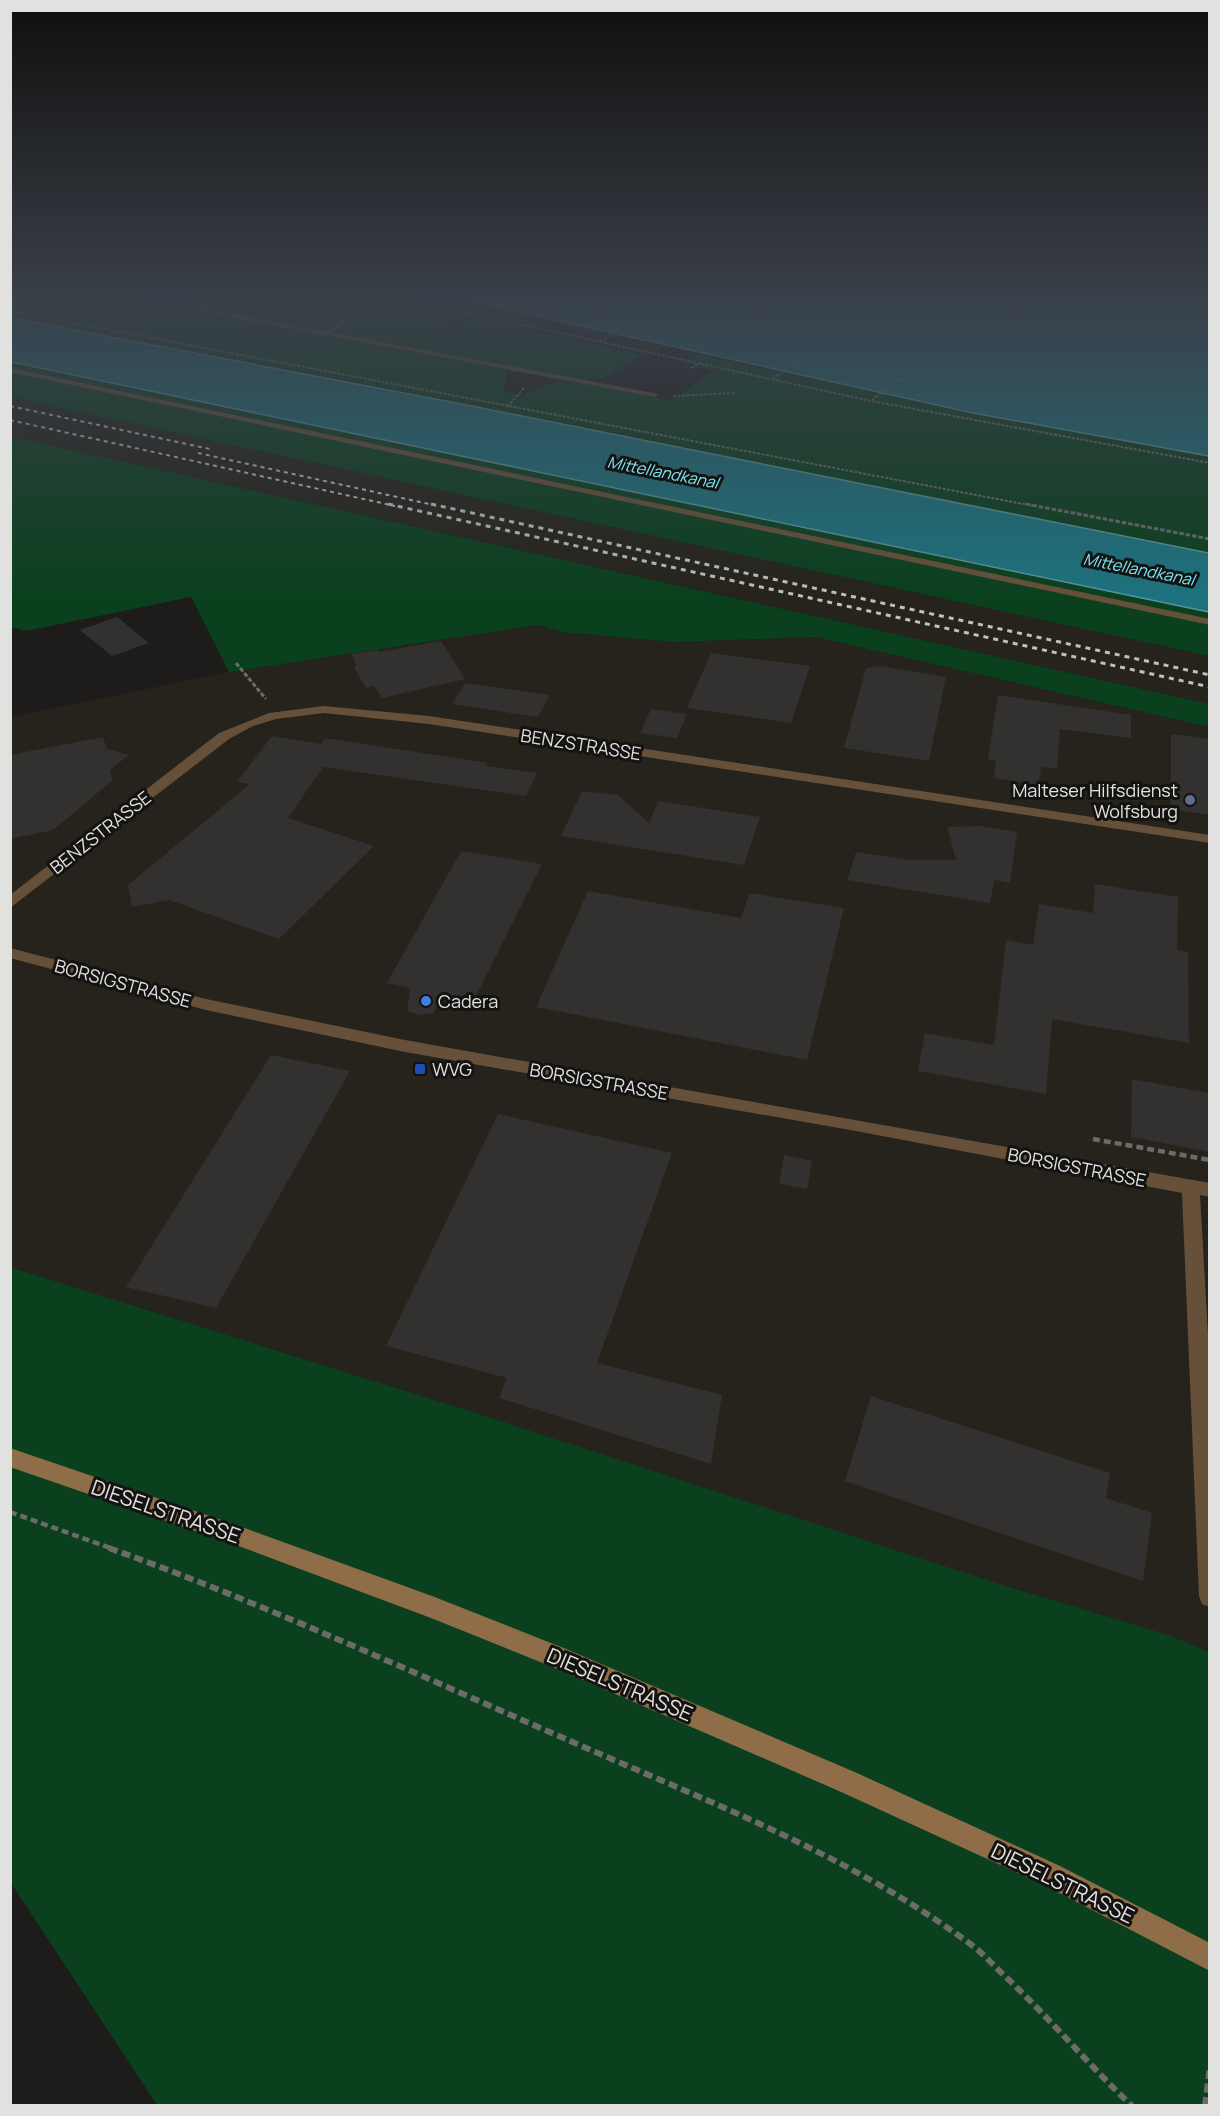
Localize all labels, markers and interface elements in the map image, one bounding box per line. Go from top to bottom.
water label: Mittellandkanal [606,450,723,494]
water label: Mittellandkanal [1082,547,1199,591]
street label: BENZSTRASSE [519,723,643,765]
place label: Malteser Hilfsdienst Wolfsburg [1012,778,1178,823]
street label: BENZSTRASSE [45,785,155,879]
marker: Malteser Hilfsdienst Wolfsburg [1183,793,1197,807]
street label: BORSIGSTRASSE [52,953,194,1013]
place label: Cadera [438,989,498,1013]
marker: Cadera [419,994,433,1008]
place label: WVG [432,1057,472,1081]
street label: BORSIGSTRASSE [528,1057,670,1105]
marker: WVG [413,1062,427,1076]
street label: BORSIGSTRASSE [1006,1142,1148,1192]
street label: DIESELSTRASSE [88,1472,244,1550]
street label: DIESELSTRASSE [543,1641,697,1727]
street label: DIESELSTRASSE [987,1836,1139,1930]

